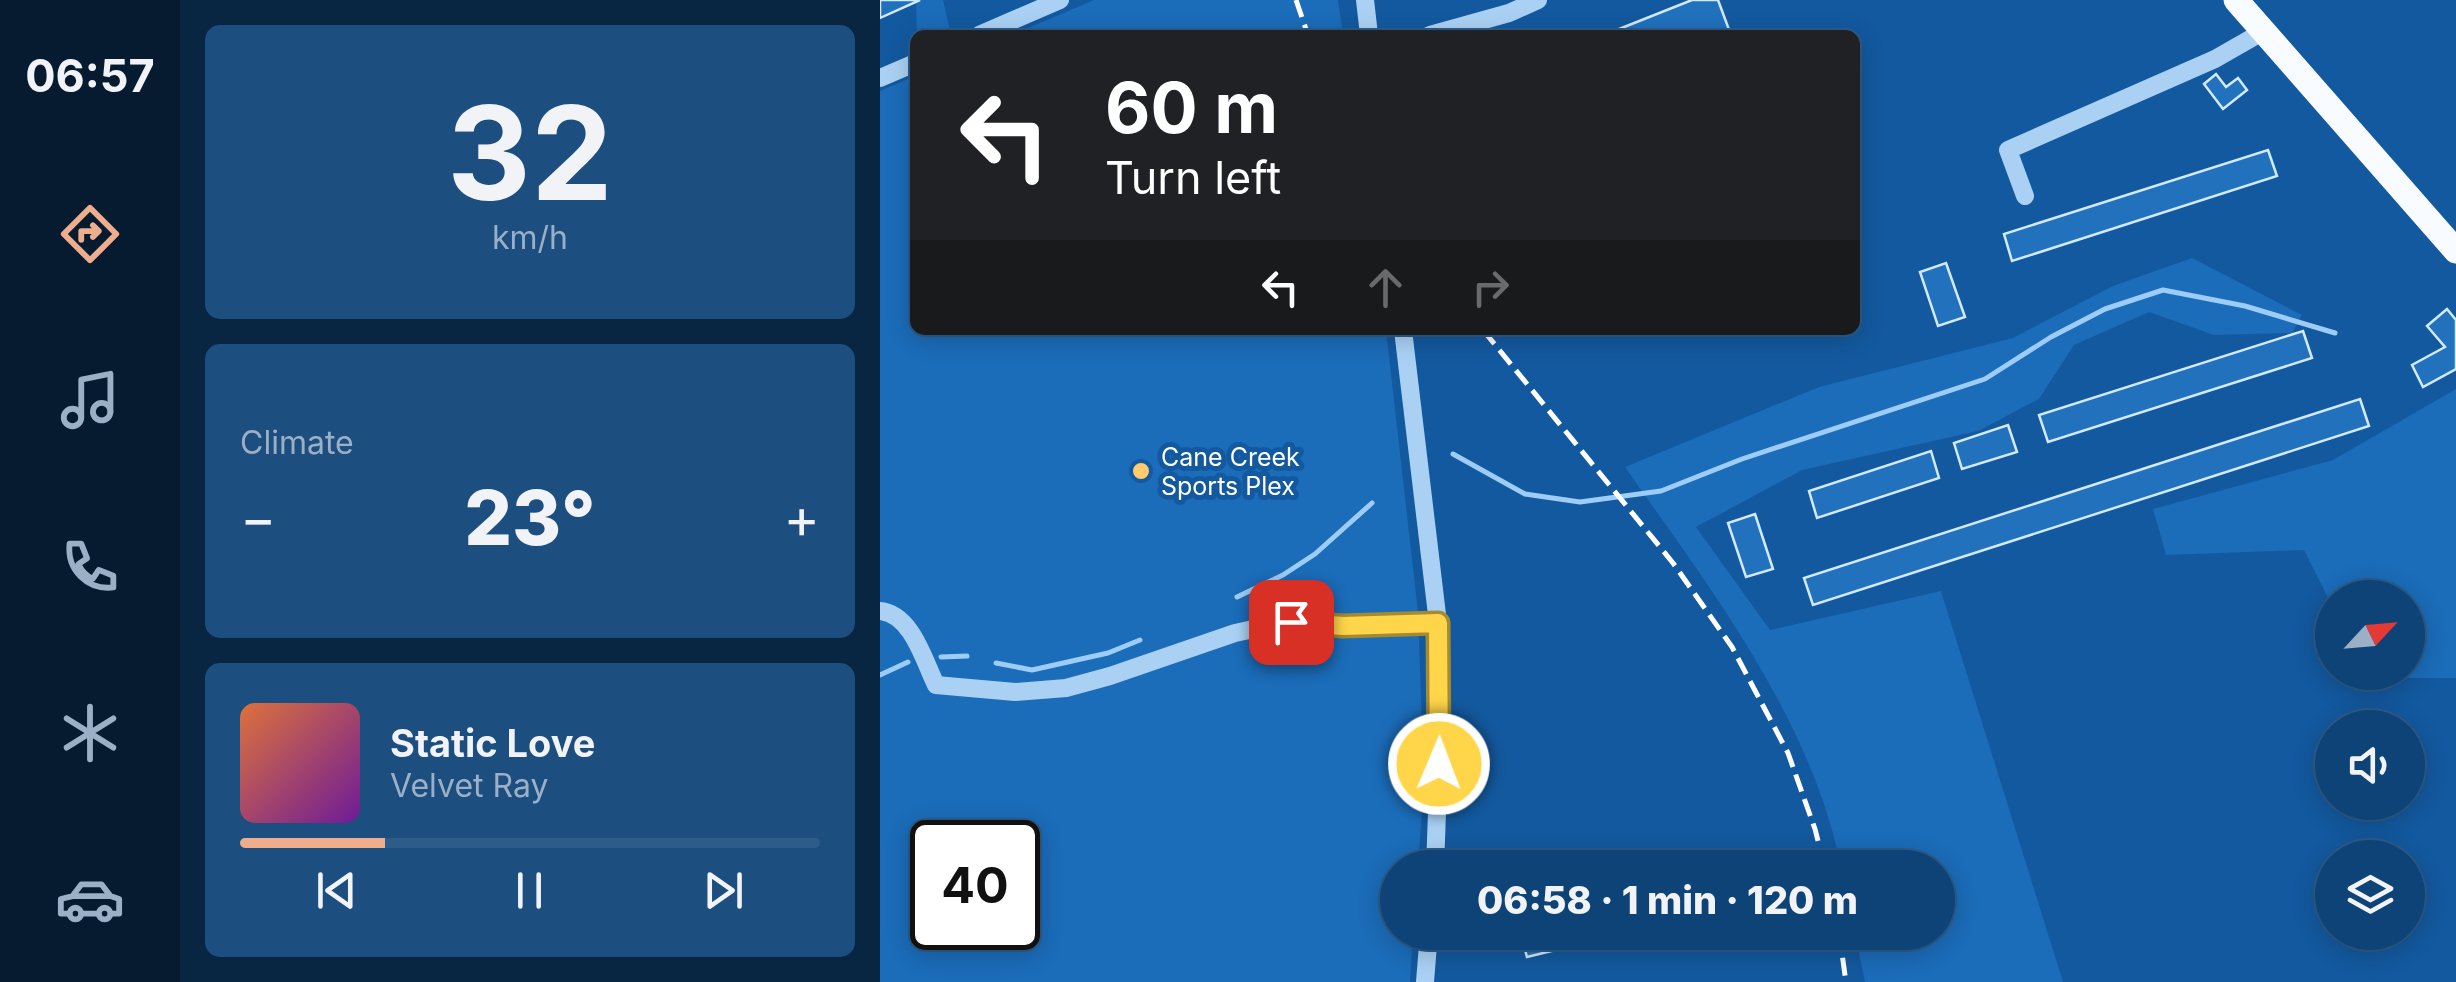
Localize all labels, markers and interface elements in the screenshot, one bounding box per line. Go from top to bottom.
text: 06:57 [25,48,155,103]
text: 60 m [1105,65,1278,150]
icon: left [940,70,1070,200]
text: 32 [447,74,613,231]
text: Turn left [1105,150,1281,205]
icon: directions [55,199,125,269]
text: km/h [492,218,568,257]
icon: left [1253,260,1308,315]
icon: ahead [1358,260,1413,315]
icon: right [1463,260,1518,315]
icon: music [55,365,125,435]
text: Climate [240,423,354,462]
place label: Cane Creek Sports Plex [1161,442,1300,501]
marker: Cane Creek Sports Plex [1130,460,1152,482]
text: 23° [464,472,596,563]
text: − [240,485,276,551]
text: + [784,485,820,551]
icon: phone [55,532,125,602]
pin [1249,580,1334,665]
north arrow [2315,580,2425,690]
map controls [2315,580,2425,950]
icon: arrive [1264,595,1319,650]
icon: climate [55,698,125,768]
button: sound [2315,710,2425,820]
position arrow [1387,712,1491,816]
text: Static Love [390,720,595,766]
text: Velvet Ray [390,766,548,805]
speed limit sign: 40 [910,820,1040,950]
button: layers [2315,840,2425,950]
icon: previous [309,863,364,918]
icon: pause [502,863,557,918]
icon: next [696,863,751,918]
icon: car [55,864,125,934]
text: 06:58 · 1 min · 120 m [1477,877,1858,923]

